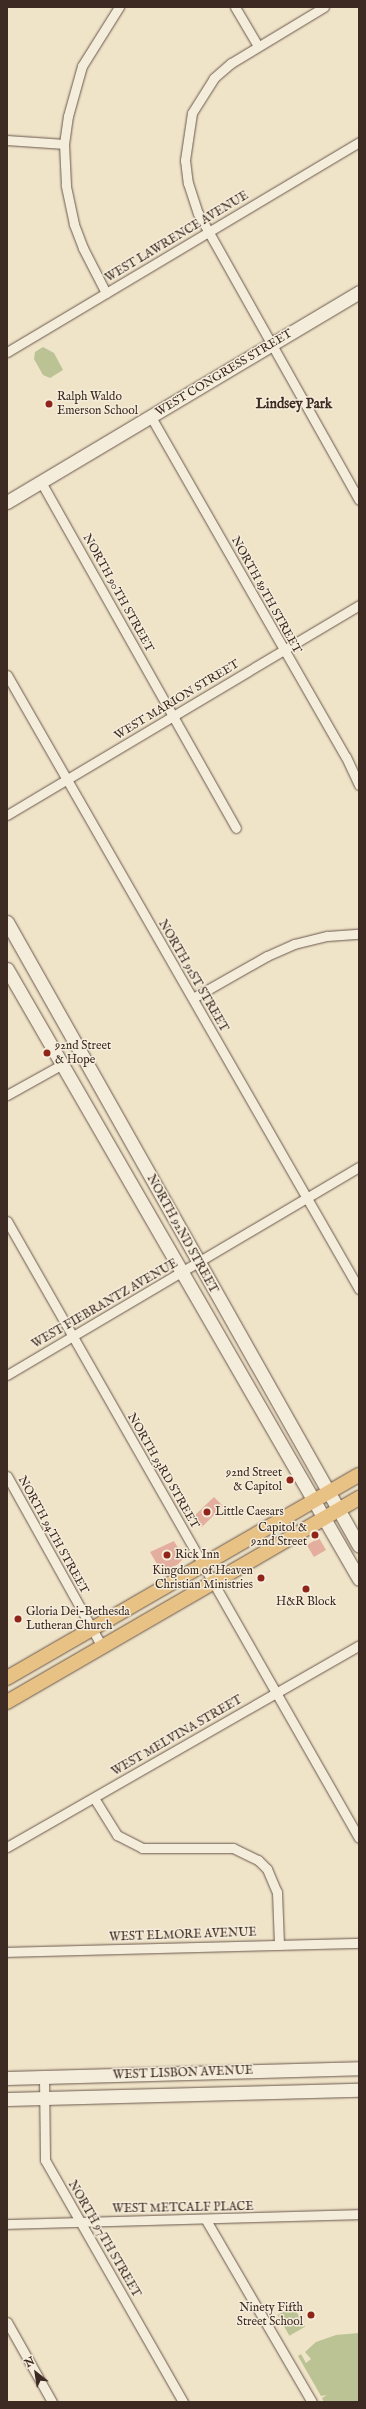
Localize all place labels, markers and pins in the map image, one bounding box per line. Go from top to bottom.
place label: Ralph Waldo Emerson School [57,390,138,418]
marker: Ralph Waldo Emerson School [44,399,54,409]
place label: 92nd Street & Hope [55,1039,111,1067]
marker: 92nd Street & Hope [42,1048,52,1058]
place label: 92nd Street & Capitol [226,1466,282,1494]
marker: 92nd Street & Capitol [285,1475,295,1485]
place label: Little Caesars [215,1505,284,1519]
marker: Little Caesars [202,1507,212,1517]
place label: Capitol & 92nd Street [251,1521,307,1549]
marker: Capitol & 92nd Street [310,1530,320,1540]
place label: Rick Inn [175,1548,219,1562]
marker: Rick Inn [162,1550,172,1560]
place label: Kingdom of Heaven Christian Ministries [152,1564,253,1592]
marker: Kingdom of Heaven Christian Ministries [256,1573,266,1583]
marker: H&R Block [301,1584,311,1594]
place label: H&R Block [276,1595,336,1609]
place label: Gloria Dei-Bethesda Lutheran Church [26,1605,130,1633]
marker: Gloria Dei-Bethesda Lutheran Church [13,1614,23,1624]
place label: Ninety Fifth Street School [237,2301,303,2329]
marker: Ninety Fifth Street School [306,2310,316,2320]

